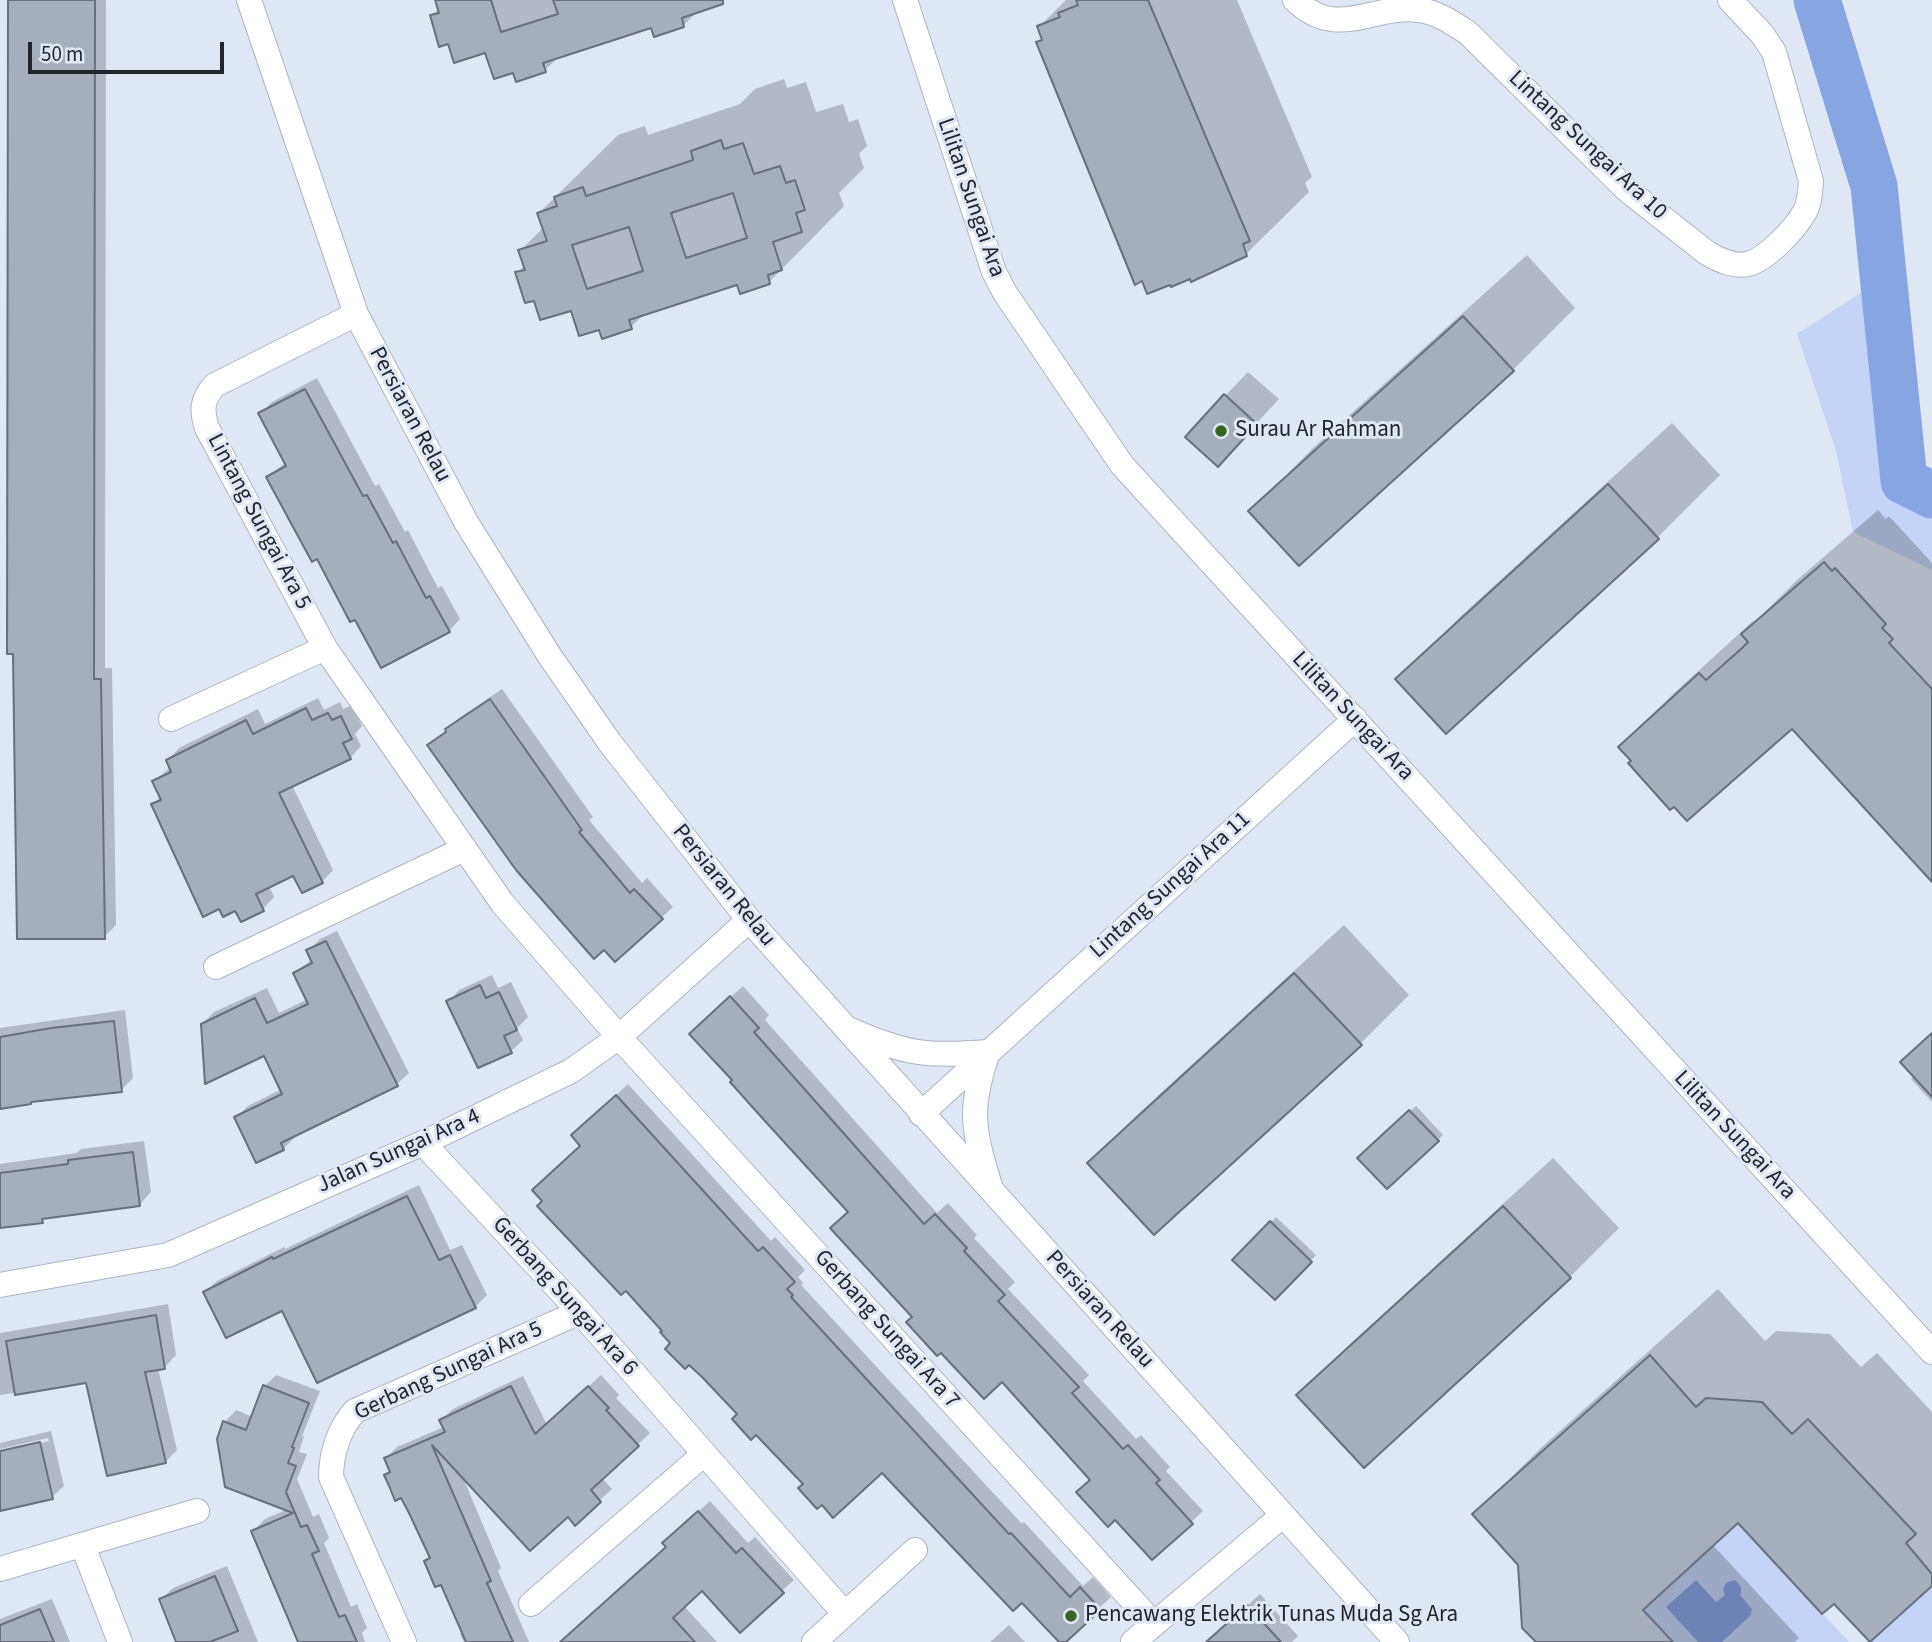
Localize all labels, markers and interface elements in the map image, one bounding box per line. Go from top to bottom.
scale bar [32,28,228,72]
text: 50 m [41,39,83,69]
street label: Lintang Sungai Ara 10 [1502,65,1672,227]
street label: Lilitan Sungai Ara [930,115,1010,281]
street label: Persiaran Relau [362,343,456,487]
place label: Surau Ar Rahman [1235,417,1401,445]
marker: Surau Ar Rahman [1213,423,1229,439]
street label: Lintang Sungai Ara 5 [200,429,316,615]
street label: Lilitan Sungai Ara [1285,647,1419,787]
street label: Lintang Sungai Ara 11 [1085,807,1257,965]
street label: Persiaran Relau [665,819,781,953]
street label: Lilitan Sungai Ara [1667,1066,1801,1206]
street label: Jalan Sungai Ara 4 [313,1104,485,1200]
street label: Gerbang Sungai Ara 6 [485,1212,643,1382]
street label: Gerbang Sungai Ara 7 [807,1245,965,1415]
street label: Persiaran Relau [1039,1245,1159,1375]
street label: Gerbang Sungai Ara 5 [351,1316,547,1428]
place label: Pencawang Elektrik Tunas Muda Sg Ara [1085,1602,1458,1630]
marker: Pencawang Elektrik Tunas Muda Sg Ara [1063,1608,1079,1624]

